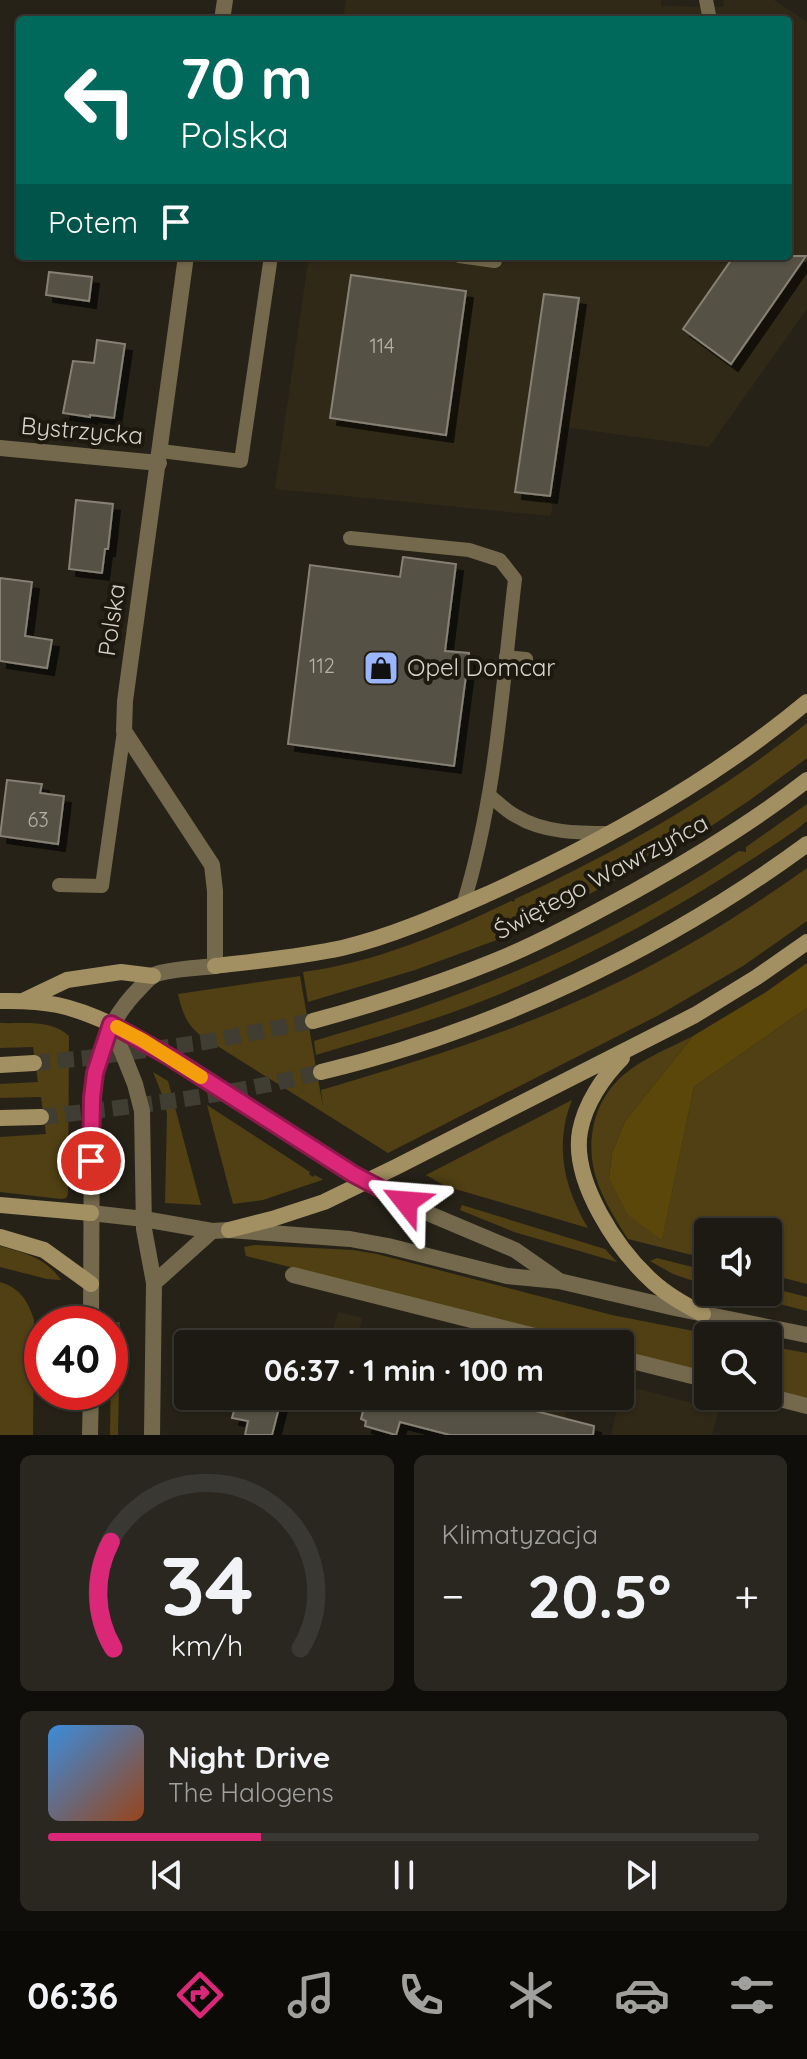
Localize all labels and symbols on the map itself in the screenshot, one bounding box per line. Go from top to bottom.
house number: 114 [369,333,395,358]
street label: Bystrzycka [20,410,144,450]
street label: Polska [91,582,131,658]
shop icon: Opel Domcar [362,649,400,687]
place label: Opel Domcar [407,652,556,682]
house number: 112 [309,653,335,678]
house number: 63 [27,807,49,832]
street label: Świętego Wawrzyńca [488,807,713,945]
pin [57,1127,125,1195]
position arrow [364,1160,448,1244]
speed limit sign: 40 [24,1306,128,1410]

